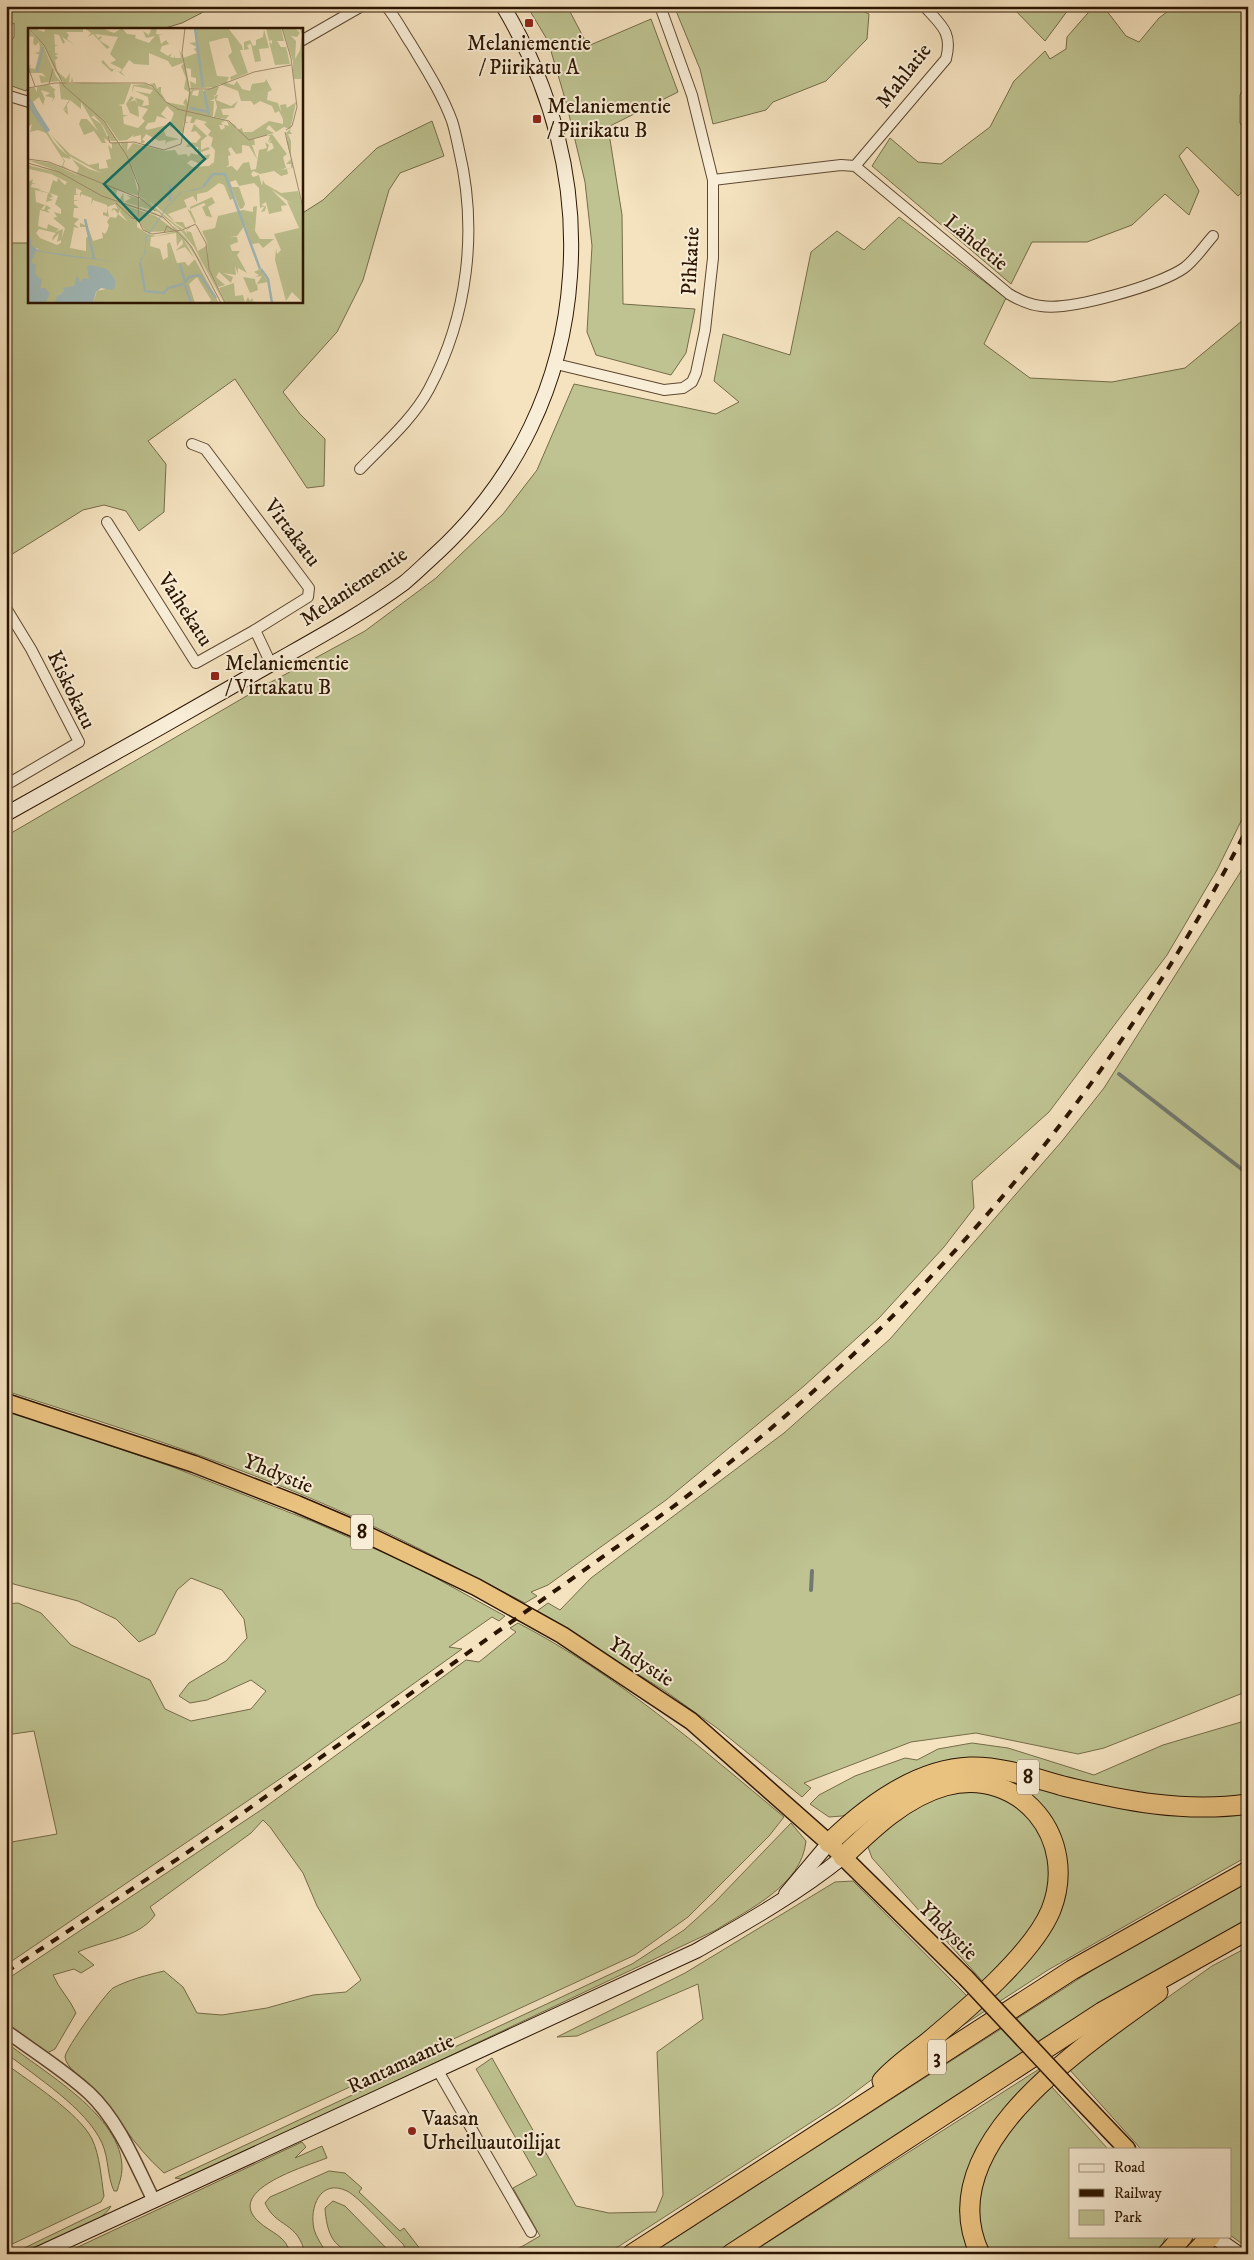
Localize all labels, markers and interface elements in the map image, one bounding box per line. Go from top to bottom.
marker: Melaniementie / Piirikatu A [523,17,535,29]
inset map [28,28,302,302]
place label: Melaniementie / Piirikatu A [467,31,591,81]
street label: Mahlatie [871,38,938,114]
place label: Melaniementie / Piirikatu B [547,94,671,144]
marker: Melaniementie / Piirikatu B [531,113,543,125]
street label: Lähdetie [939,209,1014,277]
street label: Pihkatie [676,226,706,296]
street label: Virtakatu [257,493,326,572]
street label: Melaniementie [295,541,413,632]
street label: Vaihekatu [151,568,218,652]
street label: Kiskokatu [41,647,101,733]
place label: Melaniementie / Virtakatu B [225,651,349,701]
marker: Melaniementie / Virtakatu B [209,670,221,682]
street label: Yhdystie [239,1448,317,1500]
road number: 8 [351,1514,373,1550]
street label: Yhdystie [603,1631,679,1693]
road number: 8 [1017,1760,1039,1794]
street label: Yhdystie [913,1896,983,1966]
street label: Rantamaantie [344,2028,459,2100]
road number: 3 [928,2040,946,2074]
place label: Vaasan Urheiluautoilijat [421,2106,561,2156]
marker: Vaasan Urheiluautoilijat [406,2125,418,2137]
legend [1069,2148,1232,2238]
text: Road [1114,2158,1146,2177]
text: Railway [1114,2184,1162,2203]
text: Park [1114,2208,1143,2227]

